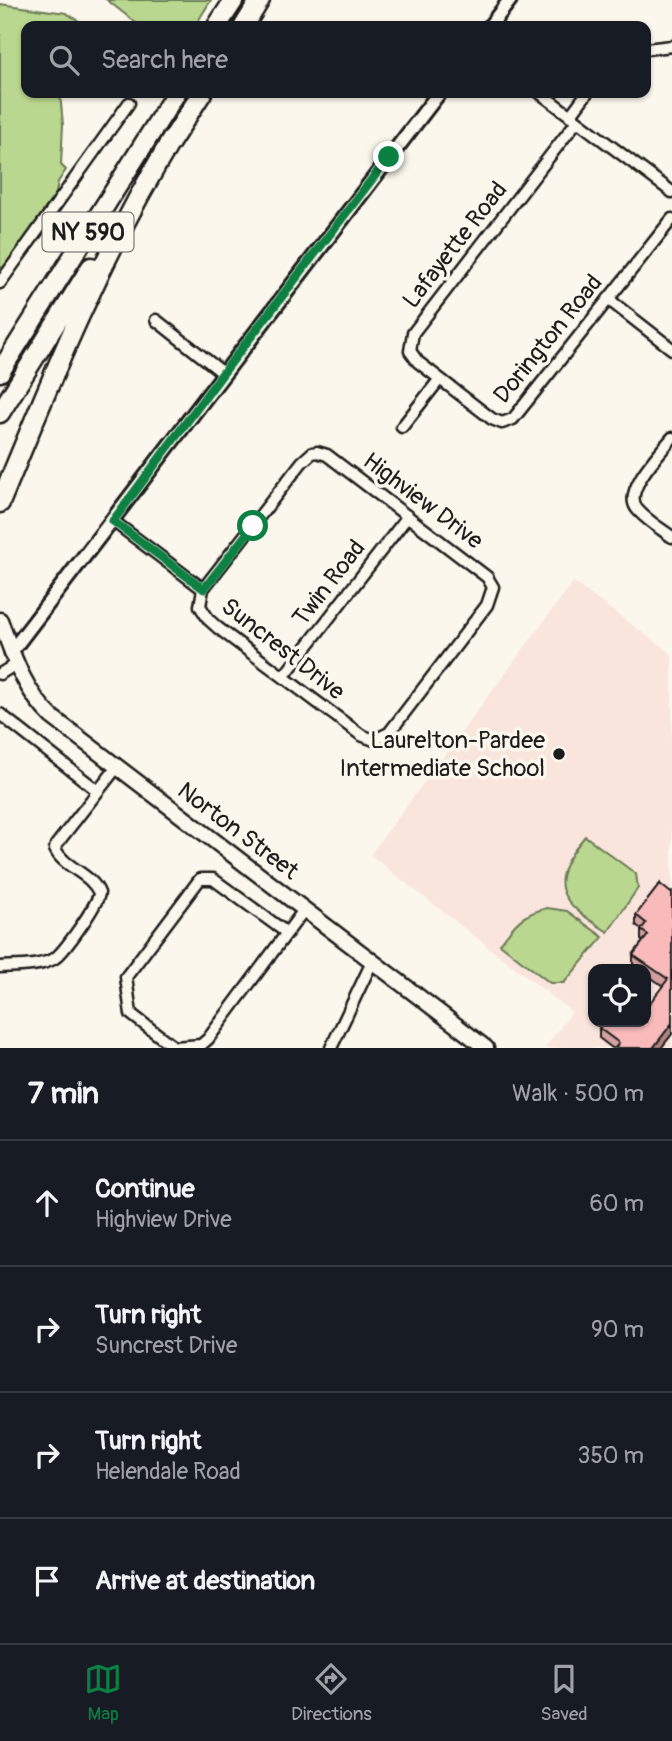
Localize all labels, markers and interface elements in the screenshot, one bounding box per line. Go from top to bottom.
search box [21,21,651,98]
icon: search [45,41,83,79]
text: Search here [101,44,228,76]
route end [373,141,404,172]
street label: Lafayette Road [397,176,513,314]
road number: NY 590 [42,213,134,252]
street label: Dorington Road [487,269,609,409]
street label: Highview Drive [357,447,489,556]
route start [237,510,268,541]
street label: Twin Road [286,534,372,632]
street label: Suncrest Drive [216,592,351,706]
place label: Laurelton-Pardee Intermediate School [340,726,545,783]
marker: Laurelton-Pardee Intermediate School [551,746,567,762]
street label: Norton Street [172,776,304,886]
map controls [588,964,651,1027]
button: locate [588,964,651,1027]
text: 7 min [28,1075,99,1112]
text: Walk · 500 m [512,1079,644,1108]
text: Continue [95,1173,195,1205]
icon: ahead [28,1184,66,1222]
text: 60 m [589,1189,644,1218]
text: Highview Drive [95,1205,232,1234]
text: Turn right [95,1299,201,1331]
icon: right [28,1310,66,1348]
text: 90 m [591,1315,644,1344]
text: Suncrest Drive [95,1331,237,1360]
text: Turn right [95,1425,201,1457]
icon: right [28,1436,66,1474]
text: 350 m [578,1441,644,1470]
text: Helendale Road [95,1457,241,1486]
icon: arrive [28,1562,66,1600]
text: Arrive at destination [95,1565,315,1597]
tab: Map [84,1660,122,1726]
tab: Directions [291,1660,372,1726]
tab: Saved [540,1660,588,1726]

